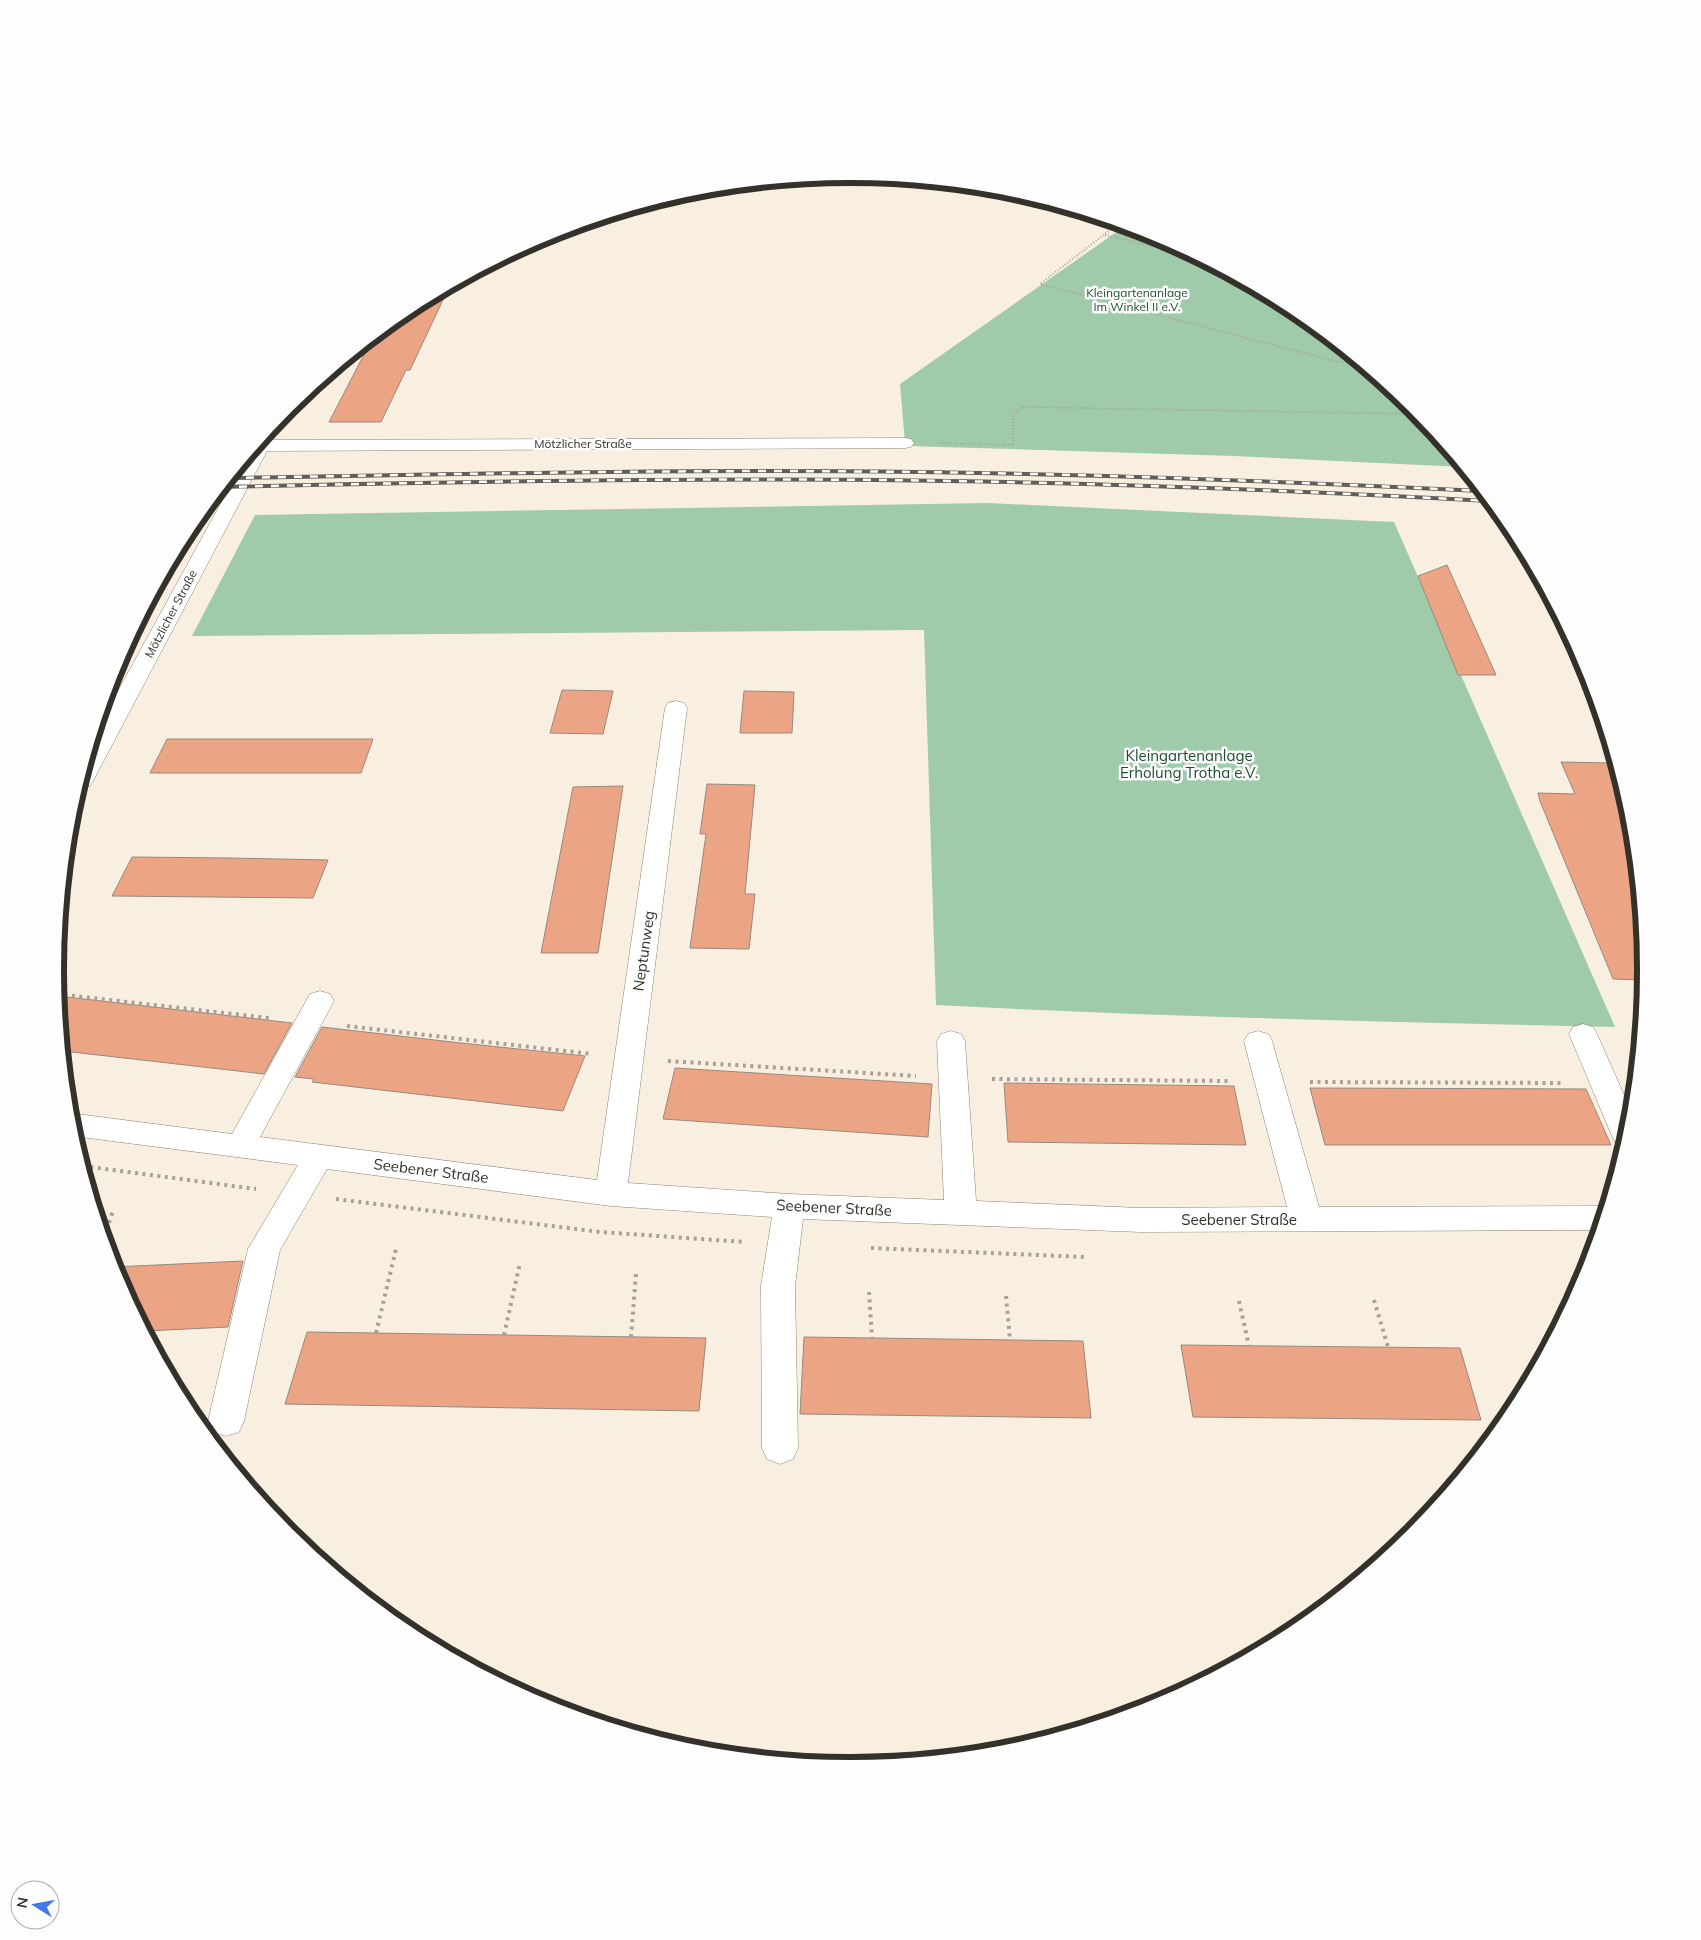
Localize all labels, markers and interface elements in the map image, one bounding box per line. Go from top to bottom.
park label: Kleingartenanlage Im Winkel II e.V. [1086,285,1188,314]
street label: Mötzlicher Straße [534,436,632,451]
street label: Mötzlicher Straße [141,567,200,660]
park label: Kleingartenanlage Erholung Trotha e.V. [1120,746,1258,782]
street label: Neptunweg [628,909,659,992]
street label: Seebener Straße [372,1154,490,1187]
street label: Seebener Straße [776,1195,892,1220]
street label: Seebener Straße [1181,1210,1297,1229]
north arrow [10,1880,60,1930]
text: N [12,1896,32,1909]

